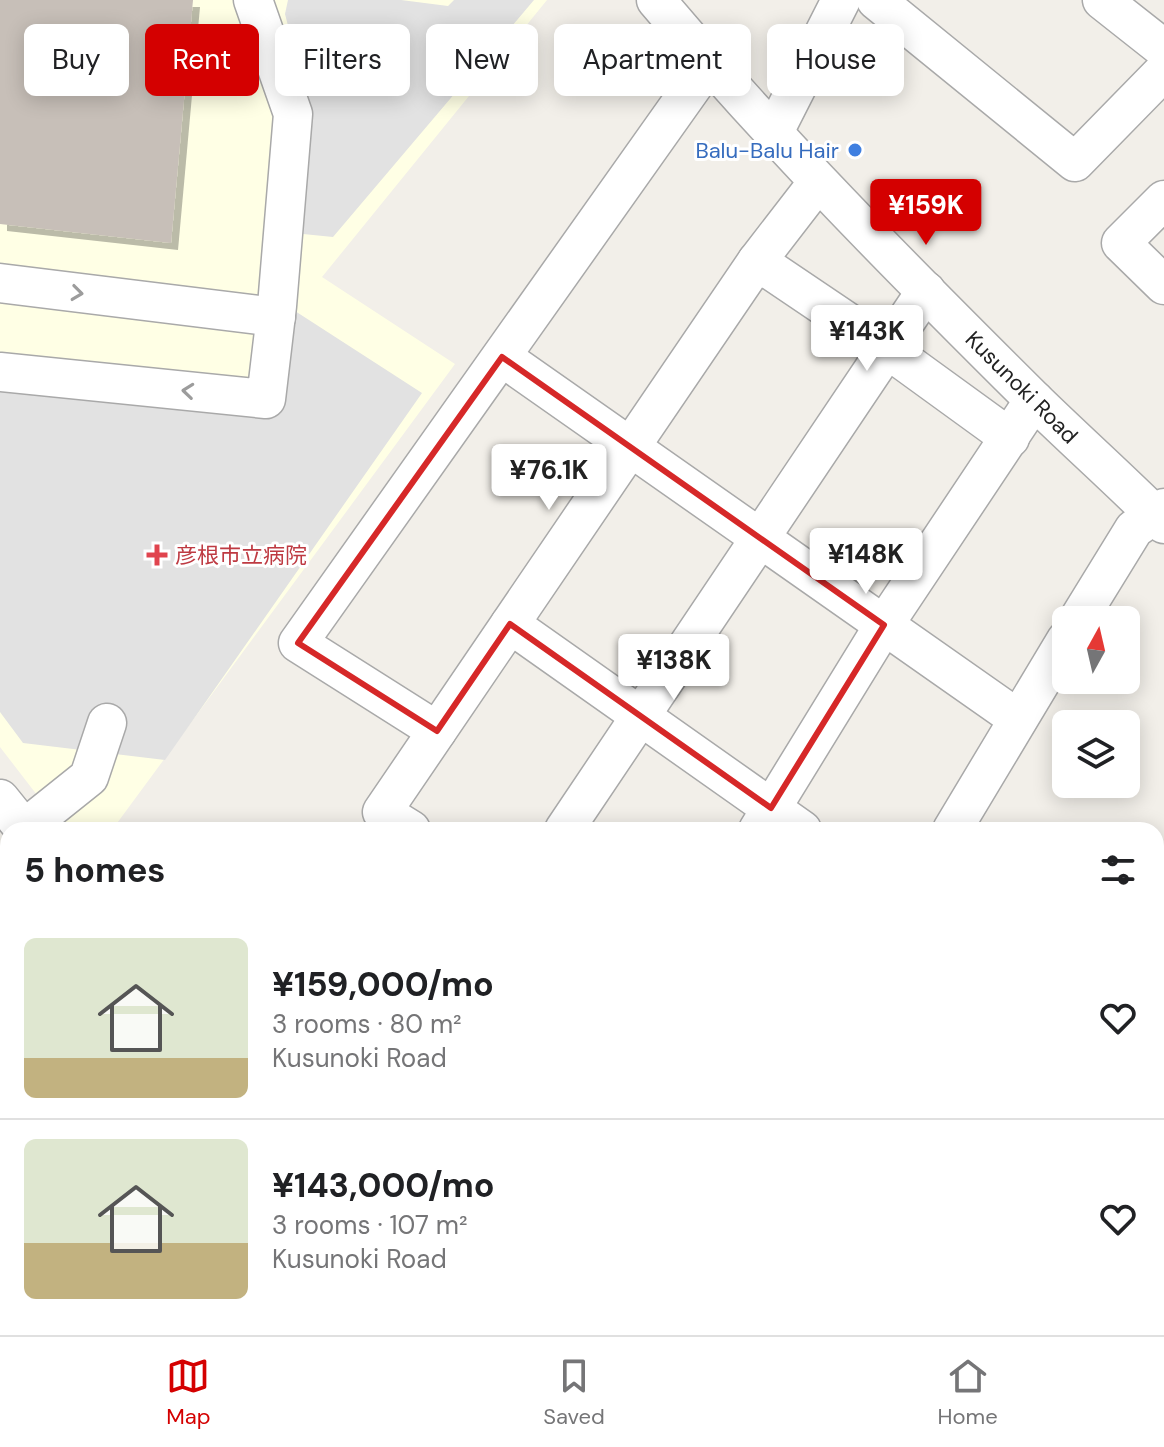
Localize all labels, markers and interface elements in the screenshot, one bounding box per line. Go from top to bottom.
chip: Buy [24,24,129,96]
chip: Rent [145,24,259,96]
chip: Filters [275,24,410,96]
chip: New [426,24,538,96]
chip: Apartment [554,24,751,96]
chip: House [767,24,904,96]
place label: Balu-Balu Hair [695,136,839,165]
marker: Balu-Balu Hair [846,141,864,159]
pin: ¥159K [870,179,982,247]
text: ¥159K [888,188,964,222]
one-way arrow [71,284,84,301]
pin: ¥143K [811,305,923,373]
text: ¥143K [829,314,905,348]
street label: Kusunoki Road [959,325,1084,450]
one-way arrow [181,383,194,400]
pin: ¥76.1K [484,444,614,512]
text: ¥76.1K [509,453,589,487]
pin: ¥148K [810,528,922,596]
text: ¥148K [828,537,904,571]
place label: 彦根市立病院 [175,541,307,570]
marker: 彦根市立病院 [146,544,168,566]
north arrow [1052,606,1140,694]
map controls [1052,606,1140,798]
pin: ¥138K [618,634,730,702]
text: ¥138K [636,643,712,677]
button: layers [1052,710,1140,798]
text: 5 homes [24,848,165,893]
icon: filters [1096,848,1140,892]
text: ¥159,000/mo [272,962,494,1007]
icon: home [88,970,184,1066]
icon: heart [1096,996,1140,1040]
text: 3 rooms · 80 m² [272,1007,462,1041]
text: Kusunoki Road [272,1041,447,1075]
text: ¥143,000/mo [272,1163,495,1208]
icon: home [88,1171,184,1267]
icon: heart [1096,1197,1140,1241]
text: 3 rooms · 107 m² [272,1208,468,1242]
text: Kusunoki Road [272,1242,447,1276]
tab: Map [166,1354,211,1431]
tab: Saved [543,1354,605,1431]
tab: Home [938,1354,998,1431]

